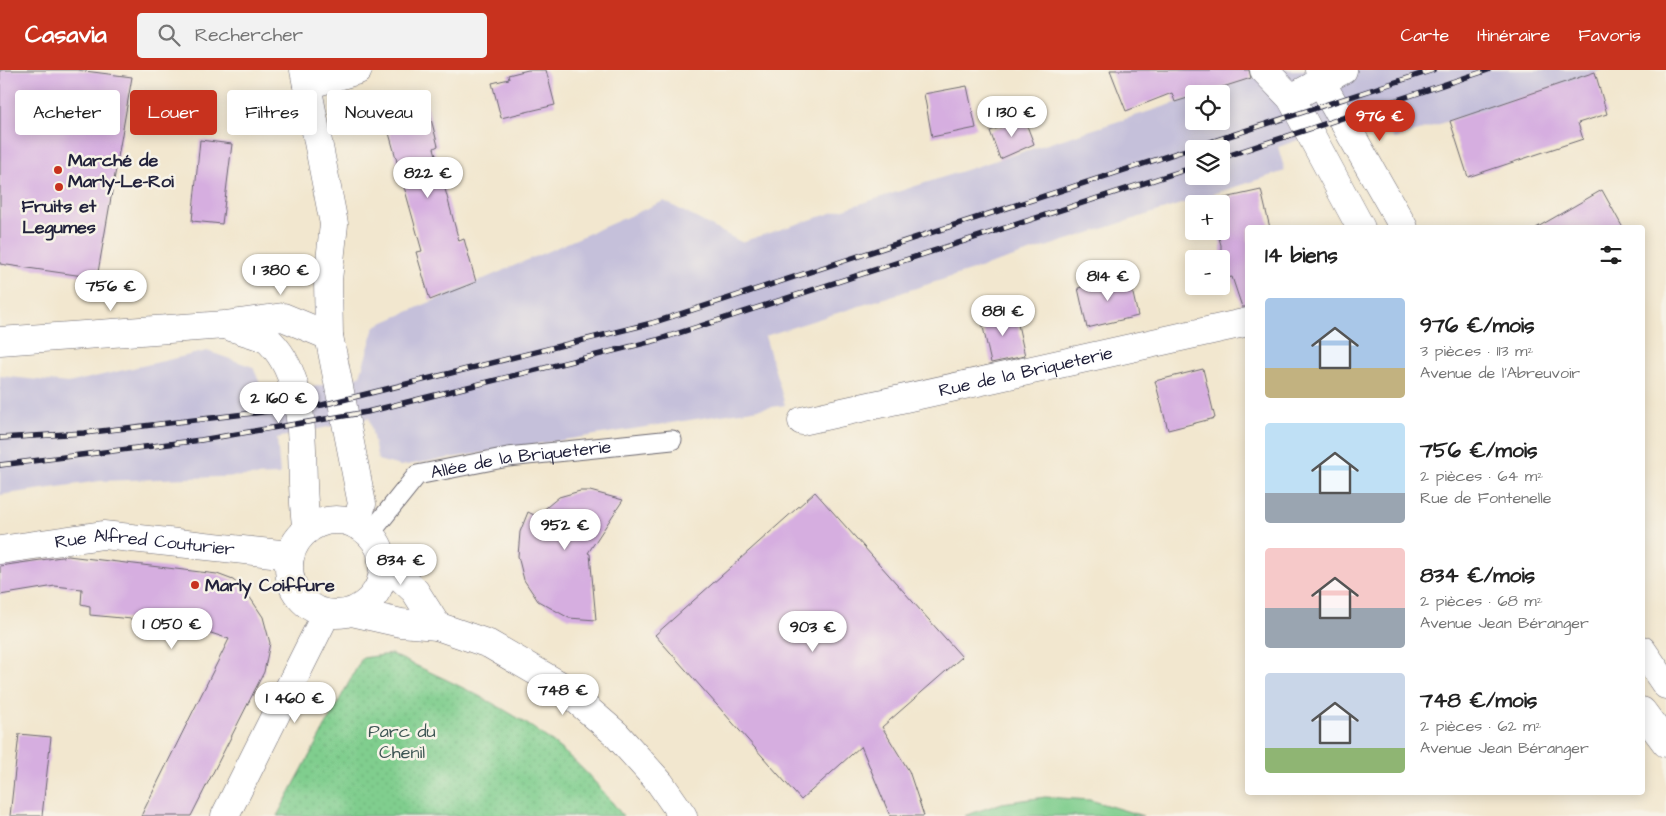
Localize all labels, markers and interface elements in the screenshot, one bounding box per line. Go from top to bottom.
search box [137,13,487,58]
text: Casavia [25,18,107,52]
icon: search [155,21,183,49]
text: Rechercher [195,22,303,49]
text: Carte [1400,23,1449,48]
text: Itinéraire [1477,23,1550,48]
text: Favoris [1578,23,1641,48]
map controls [1185,85,1230,295]
button: locate [1185,85,1230,130]
chip: Acheter [15,90,120,135]
chip: Louer [130,90,217,135]
chip: Filtres [227,90,317,135]
chip: Nouveau [327,90,431,135]
pin: 1 130 € [966,96,1058,138]
pin: 976 € [1345,100,1415,142]
text: 1 130 € [988,101,1036,123]
text: 976 € [1356,105,1404,127]
button: layers [1185,140,1230,185]
place label: Marché de Marly-Le-Roi [68,148,174,195]
pin: 822 € [393,156,463,199]
text: 822 € [404,162,452,184]
marker: Marché de Marly-Le-Roi [52,164,64,176]
marker: Fruits et Legumes [53,181,65,193]
place label: Fruits et Legumes [22,194,97,241]
button: + [1185,195,1230,240]
text: 14 biens [1265,241,1338,270]
icon: filters [1597,241,1625,269]
button: − [1185,250,1230,295]
pin: 1 380 € [235,254,327,296]
text: 1 380 € [253,259,309,281]
pin: 814 € [1073,260,1143,302]
text: 814 € [1087,265,1129,287]
pin: 756 € [76,270,146,312]
text: 756 € [86,275,136,297]
pin: 881 € [968,294,1038,337]
text: 881 € [982,300,1024,322]
text: 976 €/mois [1420,311,1535,340]
icon: home [1305,318,1365,378]
street label: Rue de la Briqueterie [936,340,1115,403]
text: 3 pièces · 113 m² [1420,340,1534,362]
text: Avenue de l'Abreuvoir [1420,362,1580,384]
pin: 2 160 € [233,382,325,424]
text: 2 160 € [251,387,307,409]
street label: Allée de la Briqueterie [428,434,613,485]
text: 756 €/mois [1420,436,1538,465]
icon: home [1305,443,1365,503]
text: 2 pièces · 64 m² [1420,465,1543,487]
text: Rue de Fontenelle [1420,487,1551,509]
pin: 952 € [530,508,600,551]
text: 952 € [541,514,589,536]
street label: Rue Alfred Couturier [53,522,236,562]
pin: 834 € [366,544,436,586]
text: 834 € [377,549,425,571]
text: 834 €/mois [1420,561,1535,590]
icon: home [1305,568,1365,628]
place label: Marly Coiffure [205,573,335,599]
marker: Marly Coiffure [189,579,201,591]
text: 2 pièces · 68 m² [1420,590,1543,612]
pin: 1 050 € [126,608,218,650]
pin: 903 € [778,610,848,653]
text: Avenue Jean Béranger [1420,612,1589,634]
text: 1 050 € [142,613,202,635]
text: 903 € [790,616,836,638]
pin: 748 € [528,674,598,716]
text: 748 € [538,679,588,701]
pin: 1 460 € [249,682,341,724]
text: 748 €/mois [1420,686,1537,715]
text: 1 460 € [266,687,324,709]
icon: home [1305,693,1365,753]
text: 2 pièces · 62 m² [1420,715,1541,737]
park label: Parc du Chenil [368,719,436,765]
text: Avenue Jean Béranger [1420,737,1589,759]

